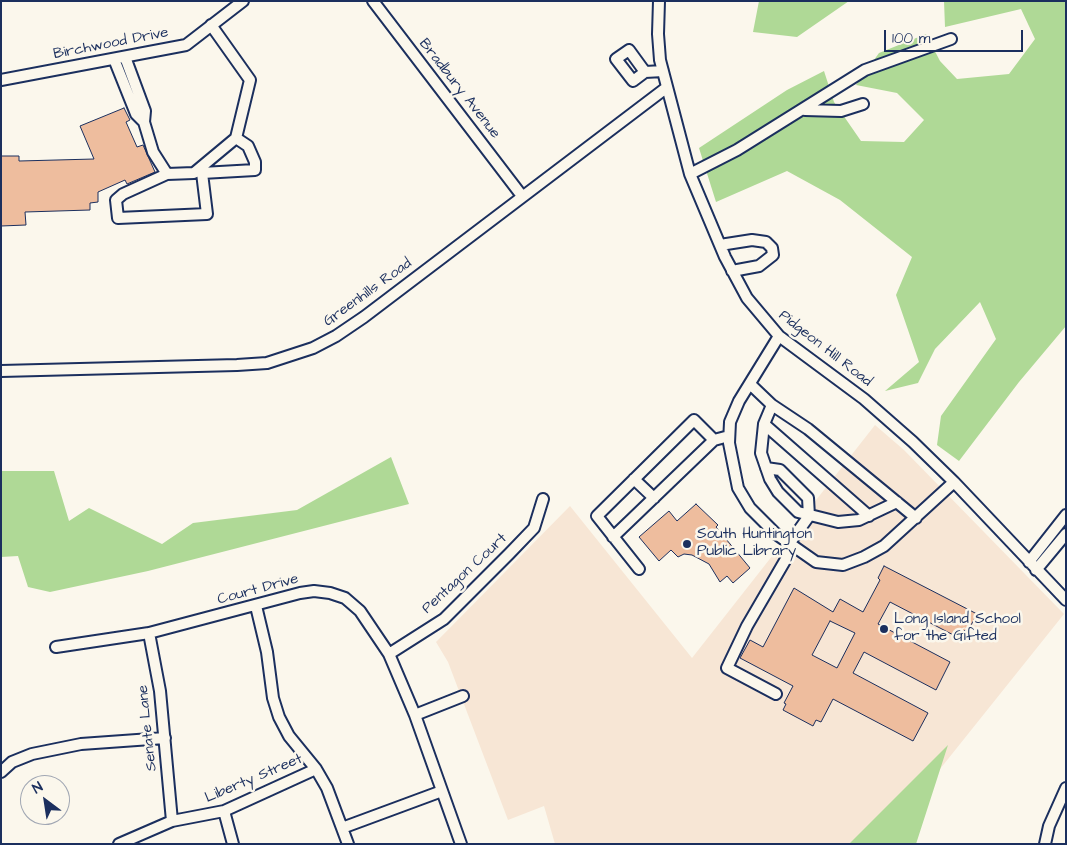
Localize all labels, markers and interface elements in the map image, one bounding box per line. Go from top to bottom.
scale bar [887,20,1026,52]
street label: Birchwood Drive [52,24,170,64]
text: 100 m [892,28,931,49]
street label: Bradbury Avenue [414,36,504,142]
street label: Greenhills Road [320,255,416,331]
street label: Pidgeon Hill Road [775,307,875,391]
place label: South Huntington Public Library [697,526,812,561]
street label: Pentagon Court [419,530,511,618]
marker: South Huntington Public Library [681,538,693,550]
street label: Court Drive [215,571,301,609]
place label: Long Island School for the Gifted [894,611,1021,646]
marker: Long Island School for the Gifted [878,623,890,635]
street label: Senate Lane [135,684,161,772]
street label: Liberty Street [203,750,305,808]
north arrow [20,775,70,825]
text: N [29,777,47,799]

